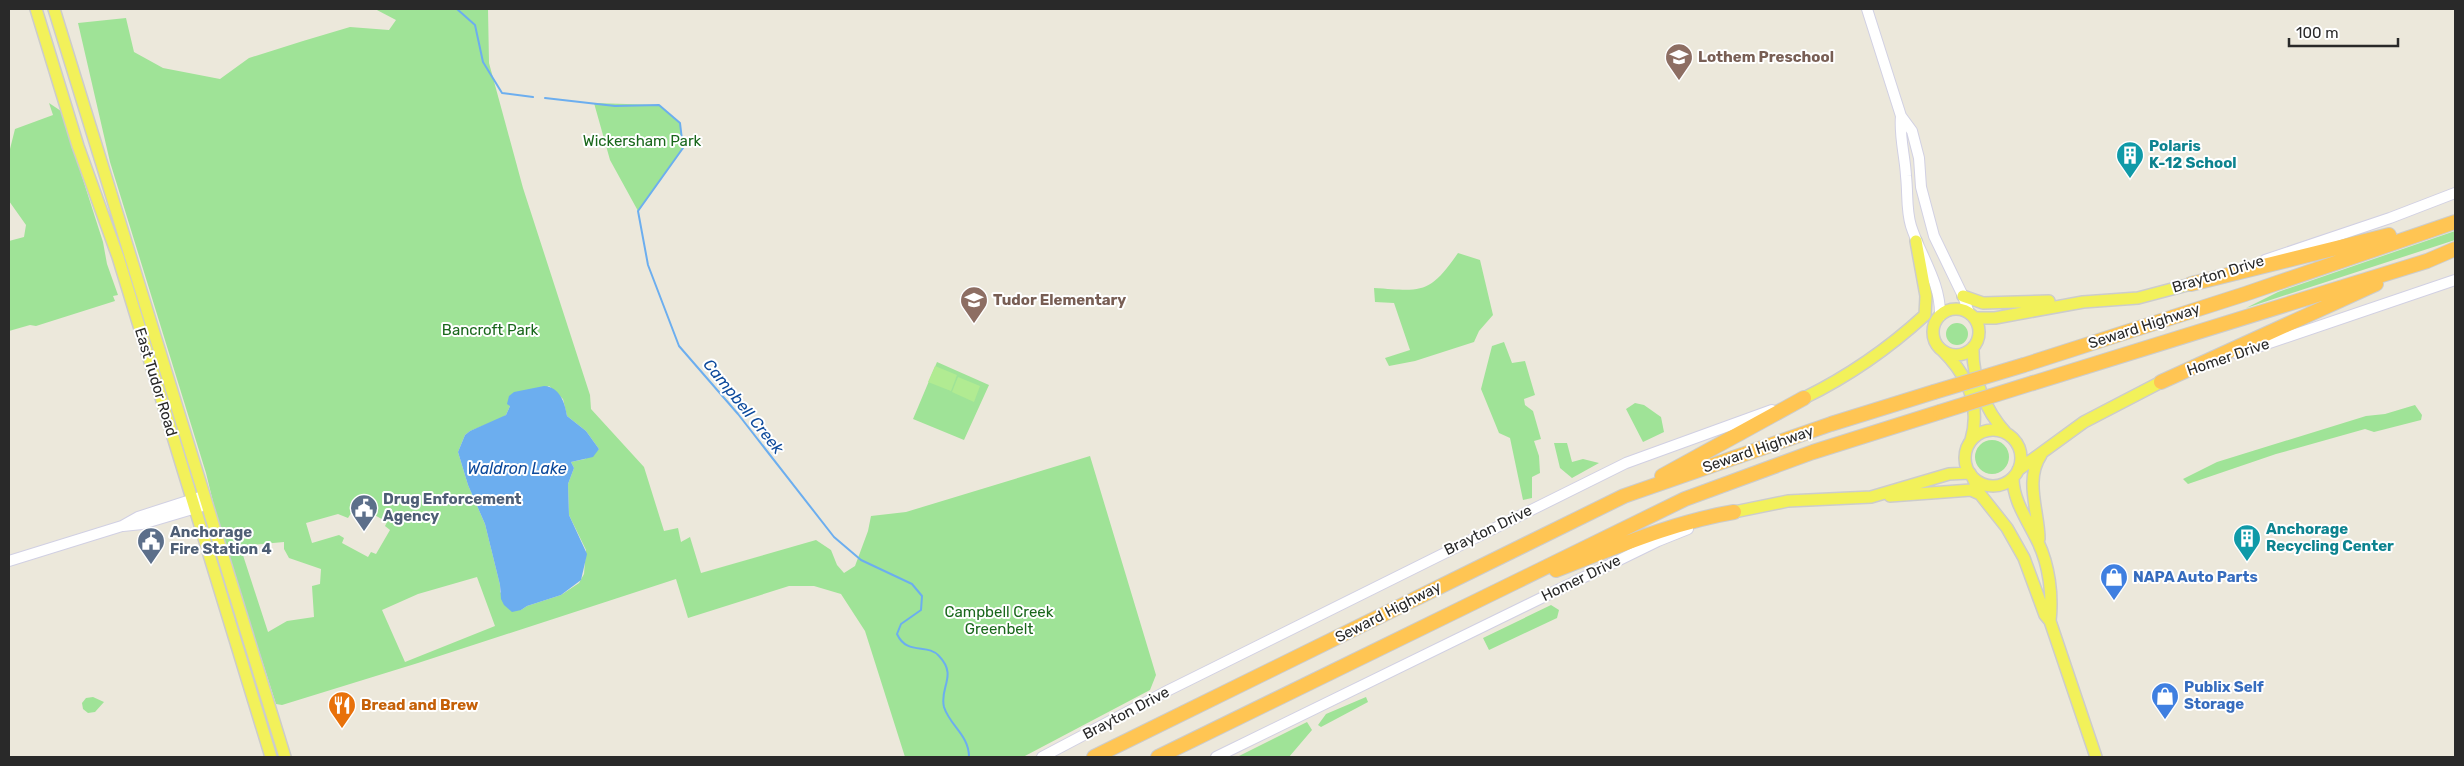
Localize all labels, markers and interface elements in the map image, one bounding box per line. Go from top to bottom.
scale bar [2289,15,2398,47]
text: 100 m [2296,24,2338,42]
school or university icon: Lothem Preschool [1664,42,1694,81]
place label: Lothem Preschool [1698,48,1834,66]
park label: Wickersham Park [583,132,702,150]
place label: Polaris K-12 School [2149,137,2237,172]
building icon: Polaris K-12 School [2115,140,2145,179]
street label: Brayton Drive [2170,251,2266,297]
school or university icon: Tudor Elementary [959,285,989,324]
place label: Tudor Elementary [993,291,1126,309]
street label: Seward Highway [2086,299,2202,353]
park label: Bancroft Park [442,321,538,339]
street label: East Tudor Road [131,325,181,439]
street label: Homer Drive [2184,334,2272,380]
water label: Campbell Creek [699,355,788,458]
street label: Seward Highway [1700,422,1816,476]
water label: Waldron Lake [467,459,567,478]
place label: Drug Enforcement Agency [383,490,521,525]
public building icon: Drug Enforcement Agency [349,493,379,532]
street label: Brayton Drive [1441,501,1535,559]
place label: Anchorage Recycling Center [2266,520,2394,555]
place label: Anchorage Fire Station 4 [170,523,272,558]
building icon: Anchorage Recycling Center [2232,523,2262,562]
public building icon: Anchorage Fire Station 4 [136,526,166,565]
street label: Homer Drive [1538,551,1624,605]
shop icon: NAPA Auto Parts [2099,562,2129,601]
place label: NAPA Auto Parts [2133,568,2258,586]
street label: Seward Highway [1332,578,1444,646]
park label: Campbell Creek Greenbelt [945,603,1054,638]
place label: Publix Self Storage [2184,678,2264,713]
shop icon: Publix Self Storage [2150,681,2180,720]
street label: Brayton Drive [1080,683,1172,743]
restaurant icon: Bread and Brew [327,690,357,729]
place label: Bread and Brew [361,696,479,714]

